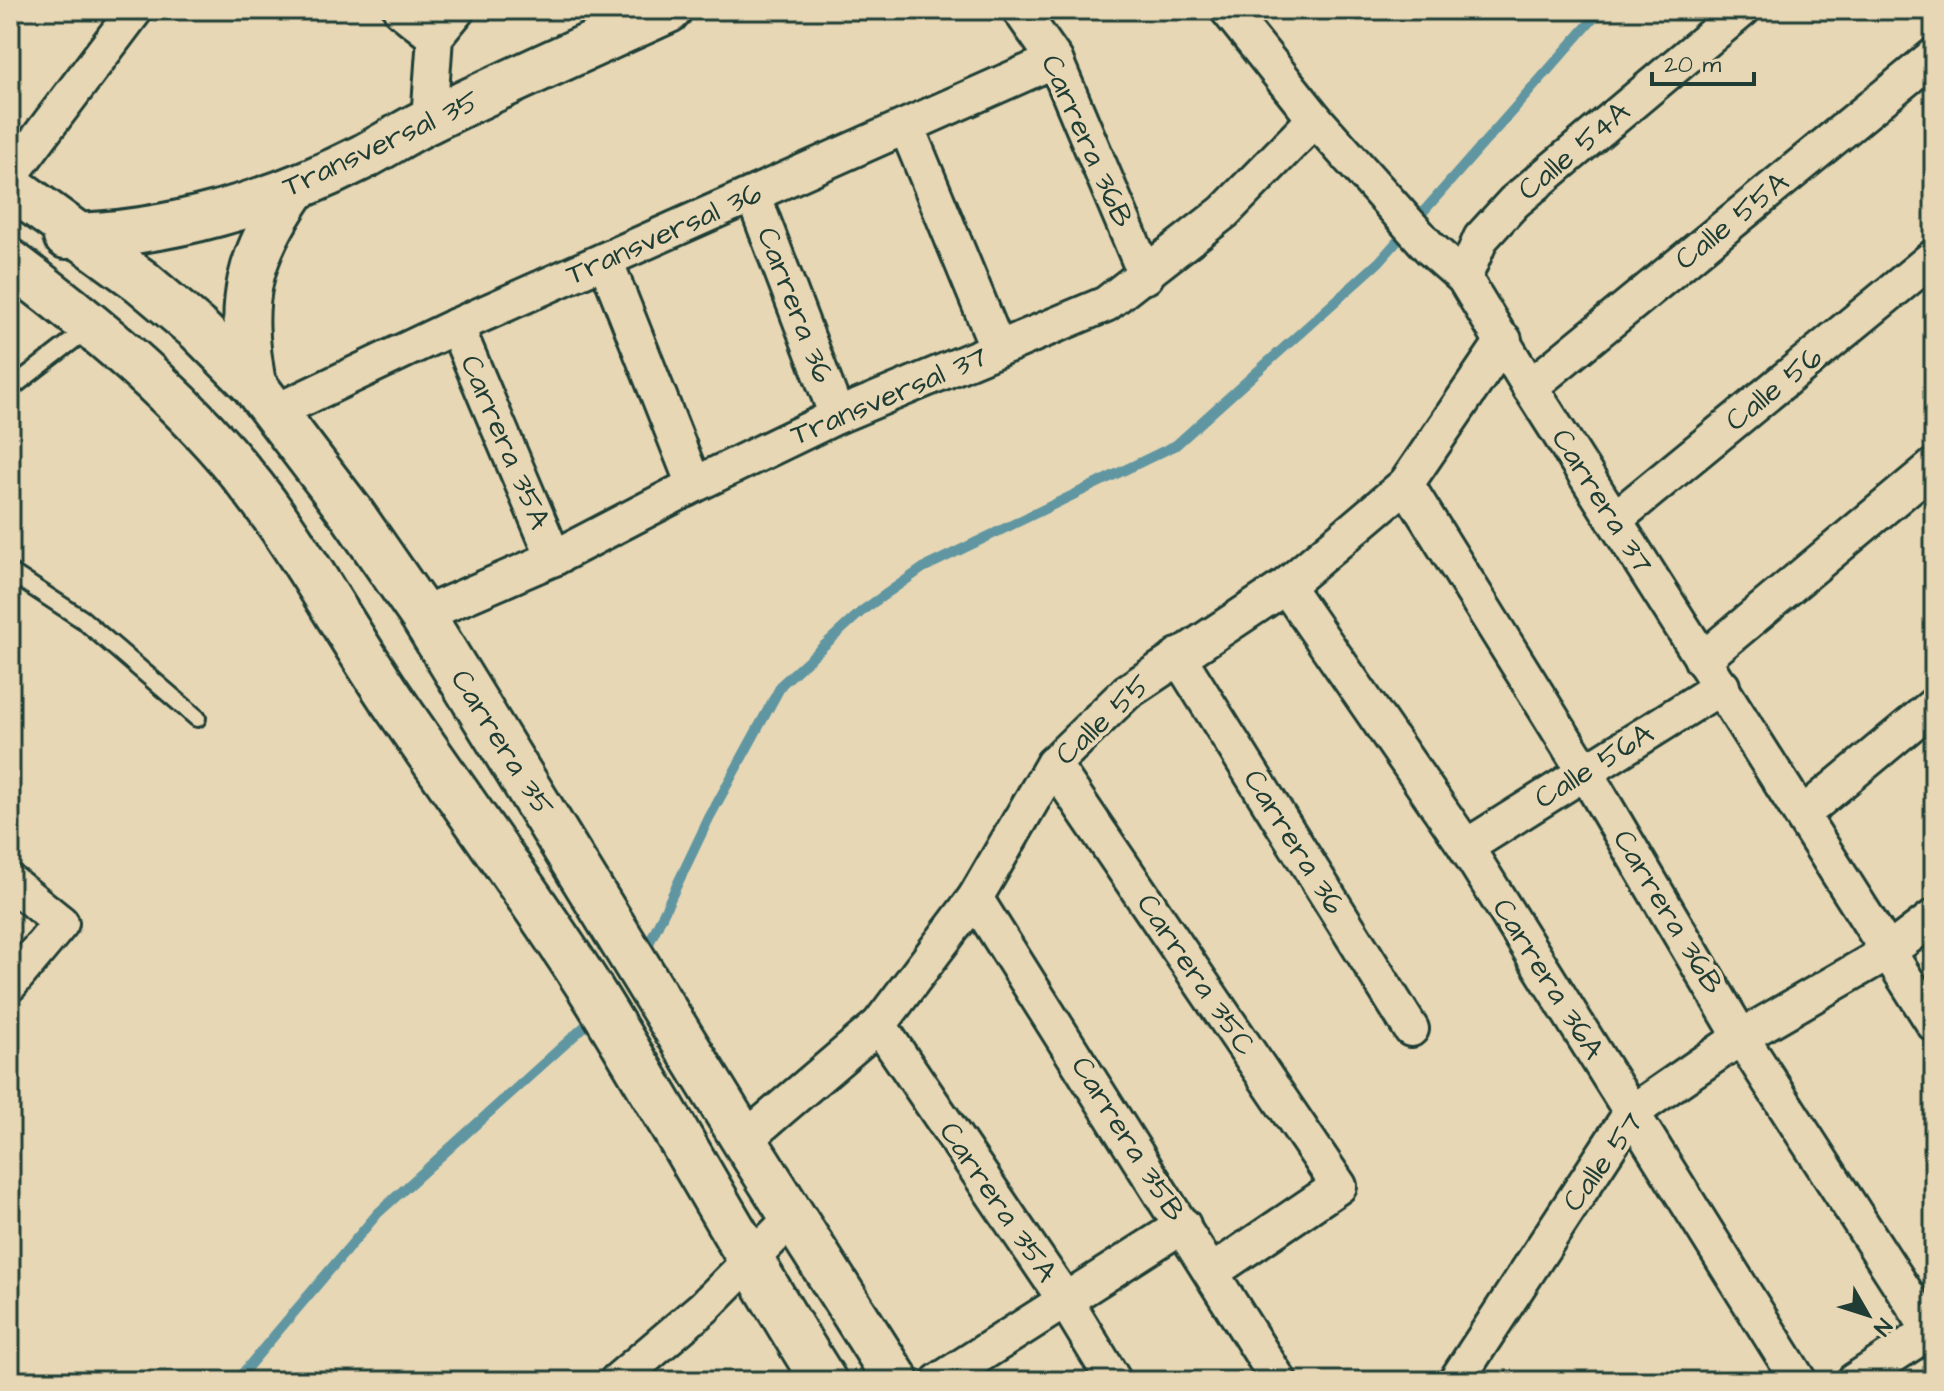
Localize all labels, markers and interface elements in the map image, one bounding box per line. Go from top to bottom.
scale bar [1652,36,1754,86]
street label: Carrera 36B [1030,48,1144,234]
text: 20 m [1664,48,1721,82]
street label: Transversal 35 [276,80,486,208]
street label: Calle 54A [1509,92,1639,210]
street label: Calle 55A [1666,162,1798,280]
street label: Transversal 36 [560,172,769,296]
street label: Carrera 36 [746,221,844,389]
street label: Transversal 37 [784,336,994,456]
street label: Calle 56 [1716,337,1832,441]
street label: Carrera 35A [449,348,561,536]
street label: Carrera 37 [1541,421,1663,581]
street label: Carrera 35 [440,661,564,825]
street label: Calle 55 [1046,665,1160,775]
street label: Calle 56A [1526,713,1662,819]
street label: Carrera 36 [1233,761,1355,923]
street label: Carrera 36B [1602,822,1734,1002]
street label: Carrera 35C [1126,886,1266,1064]
street label: Carrera 36A [1482,890,1614,1068]
street label: Carrera 35B [1061,1048,1195,1230]
street label: Calle 57 [1553,1104,1653,1220]
street label: Carrera 35A [929,1113,1067,1291]
north arrow [1828,1275,1908,1355]
text: N [1866,1312,1899,1342]

